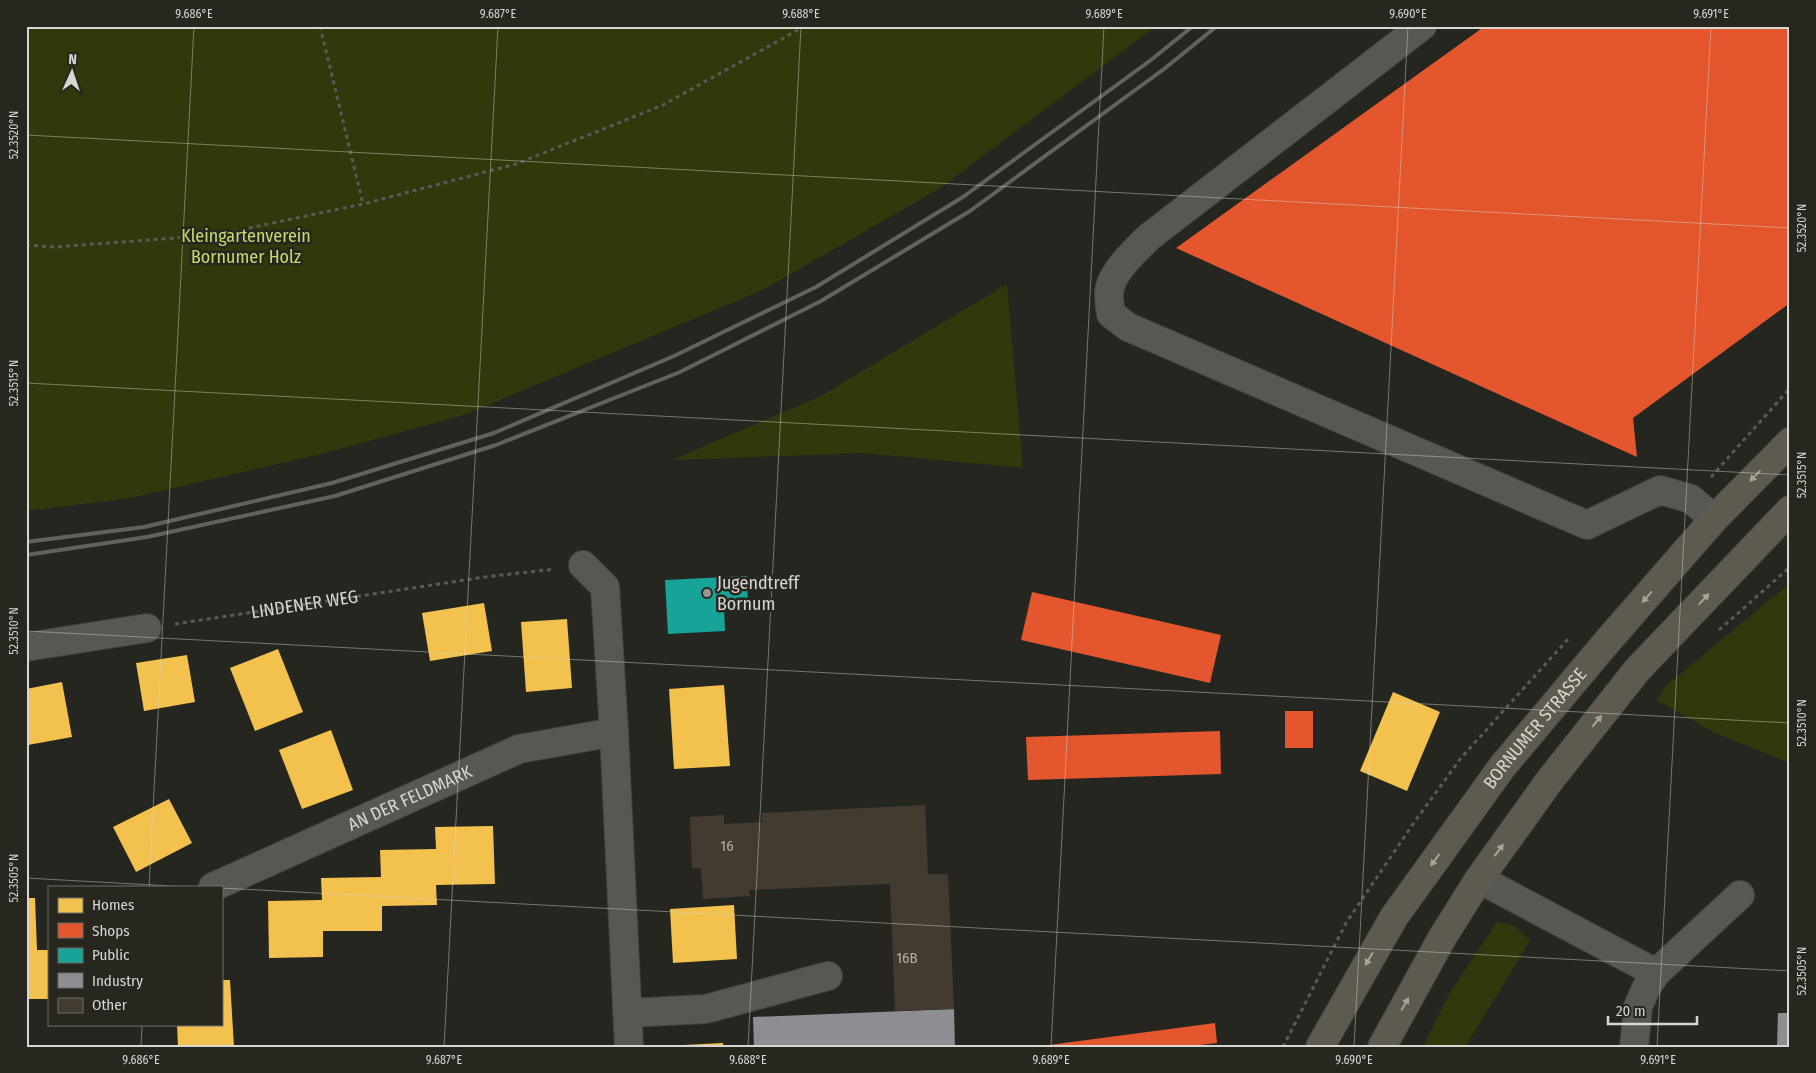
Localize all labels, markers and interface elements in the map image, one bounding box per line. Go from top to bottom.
text: 9.686°E [175,7,213,21]
text: 9.687°E [480,7,517,21]
text: 9.688°E [782,7,820,21]
text: 9.689°E [1085,7,1123,21]
text: 9.690°E [1389,7,1427,21]
text: 9.691°E [1693,7,1729,21]
north arrow [48,48,98,98]
text: N [68,51,77,68]
text: 52.3520°N [7,111,21,159]
text: 52.3520°N [1795,204,1809,252]
park label: Kleingartenverein Bornumer Holz [181,225,311,268]
text: 52.3515°N [7,360,21,406]
text: 52.3515°N [1795,452,1809,498]
one-way arrow [1750,470,1762,482]
place label: Jugendtreff Bornum [717,572,801,615]
street label: LINDENER WEG [249,585,360,623]
marker: Jugendtreff Bornum [701,587,713,599]
one-way arrow [1641,590,1652,603]
one-way arrow [1698,593,1710,605]
text: 52.3510°N [7,607,21,655]
street label: BORNUMER STRASSE [1479,664,1591,793]
text: 52.3510°N [1795,699,1809,747]
one-way arrow [1592,715,1603,728]
street label: AN DER FELDMARK [344,760,476,836]
house number: 16 [720,837,734,855]
one-way arrow [1494,843,1504,857]
one-way arrow [1430,853,1440,867]
text: 52.3505°N [7,854,21,902]
legend [48,886,222,1026]
text: Homes [92,896,134,914]
text: Shops [92,922,130,940]
text: Public [92,946,130,964]
text: 52.3505°N [1795,947,1809,995]
house number: 16B [896,949,918,967]
one-way arrow [1364,953,1373,966]
text: Industry [92,972,143,990]
scale bar [1608,993,1697,1025]
text: Other [92,996,128,1014]
one-way arrow [1401,997,1410,1011]
text: 20 m [1616,1002,1646,1020]
text: 9.686°E [122,1053,160,1067]
text: 9.687°E [426,1053,463,1067]
text: 9.688°E [729,1053,767,1067]
text: 9.689°E [1032,1053,1070,1067]
text: 9.690°E [1335,1053,1373,1067]
text: 9.691°E [1640,1053,1676,1067]

